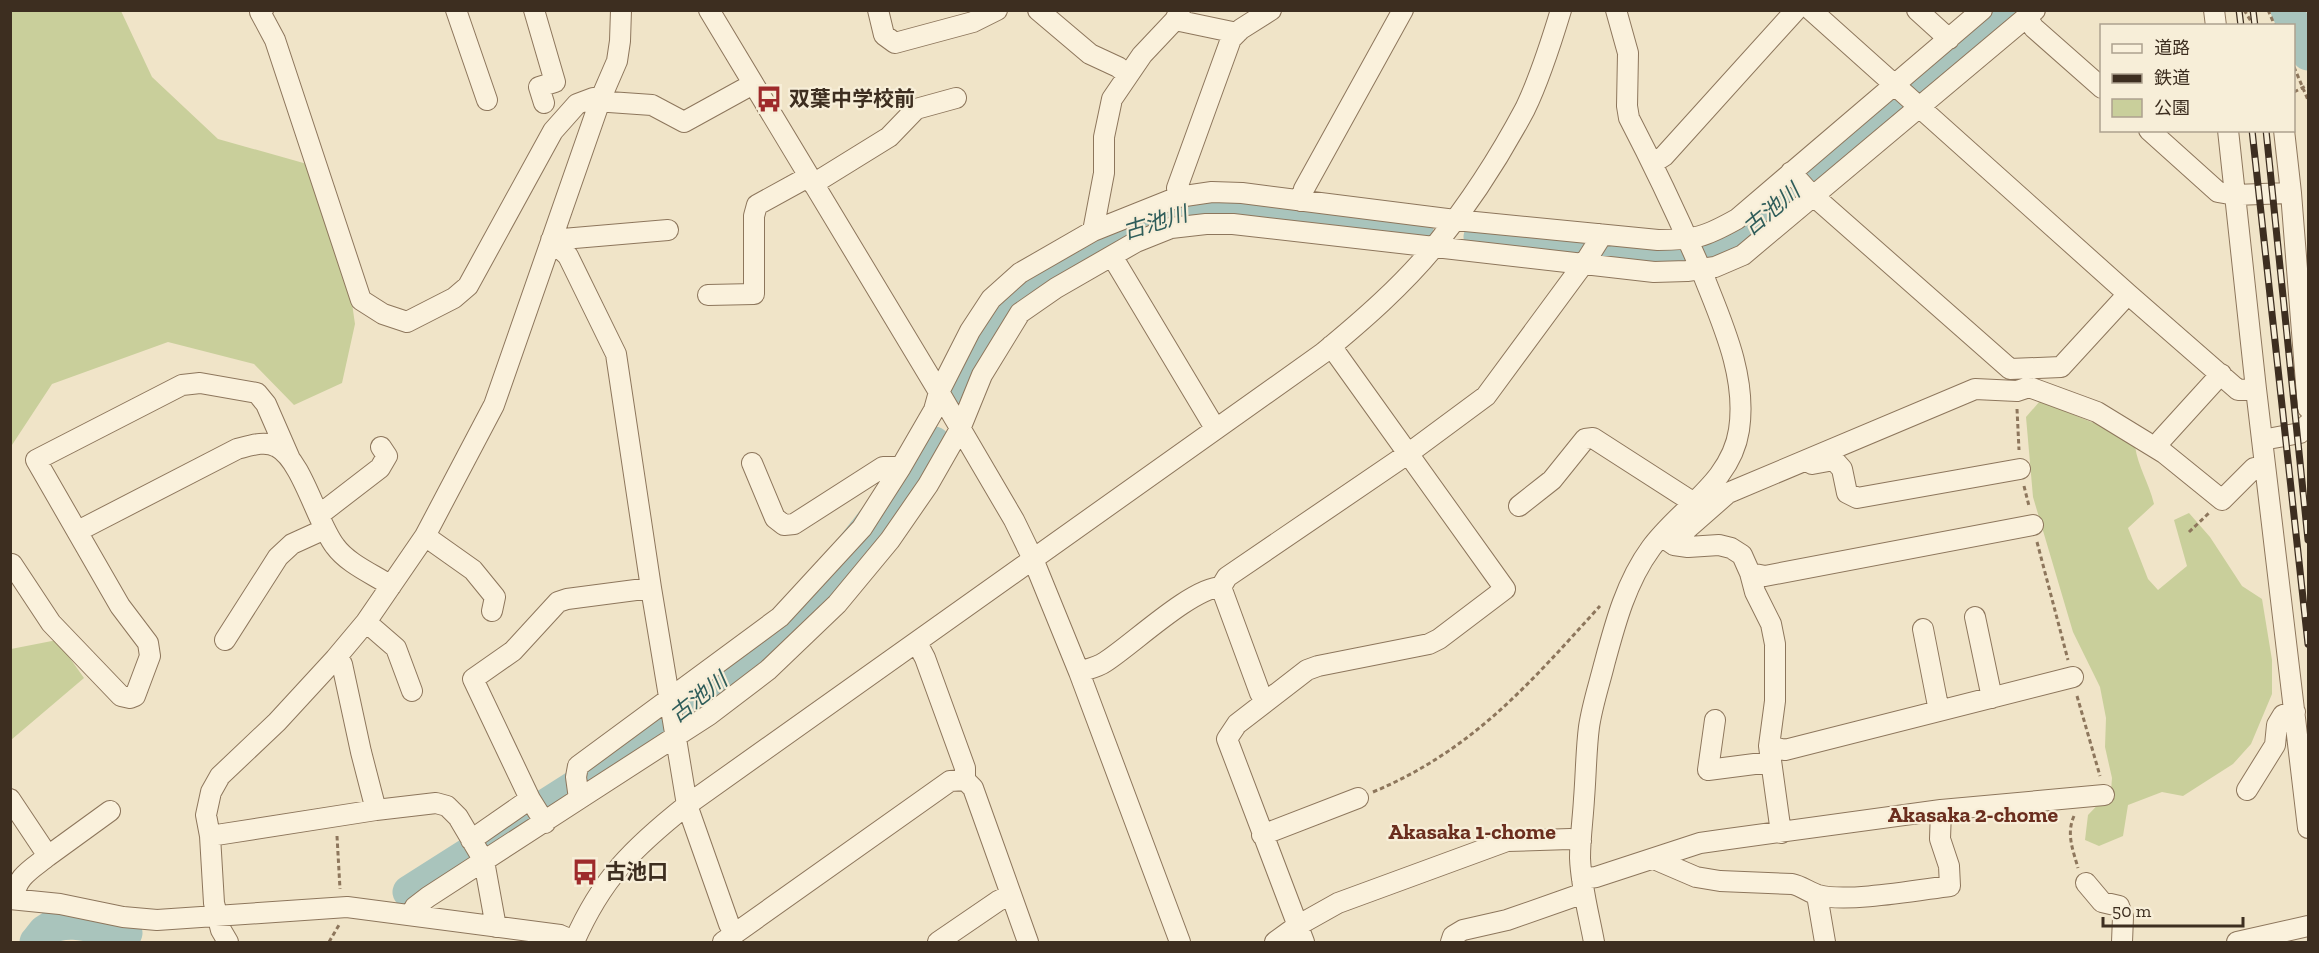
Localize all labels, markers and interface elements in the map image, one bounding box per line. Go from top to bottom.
legend [2100,24,2295,132]
text: 道路 [2154,37,2190,59]
text: 鉄道 [2154,67,2190,89]
bus stop icon: 双葉中学校前 [754,84,784,114]
place label: 双葉中学校前 [789,86,915,111]
text: 公園 [2154,97,2190,119]
water label: 古池川 [1737,177,1807,241]
water label: 古池川 [1120,199,1193,245]
water label: 古池川 [664,665,734,728]
district label: Akasaka 2-chome [1888,801,2059,828]
district label: Akasaka 1-chome [1388,818,1556,845]
bus stop icon: 古池口 [570,857,600,887]
place label: 古池口 [605,859,668,884]
scale bar [2103,890,2242,928]
text: 50 m [2112,900,2152,922]

